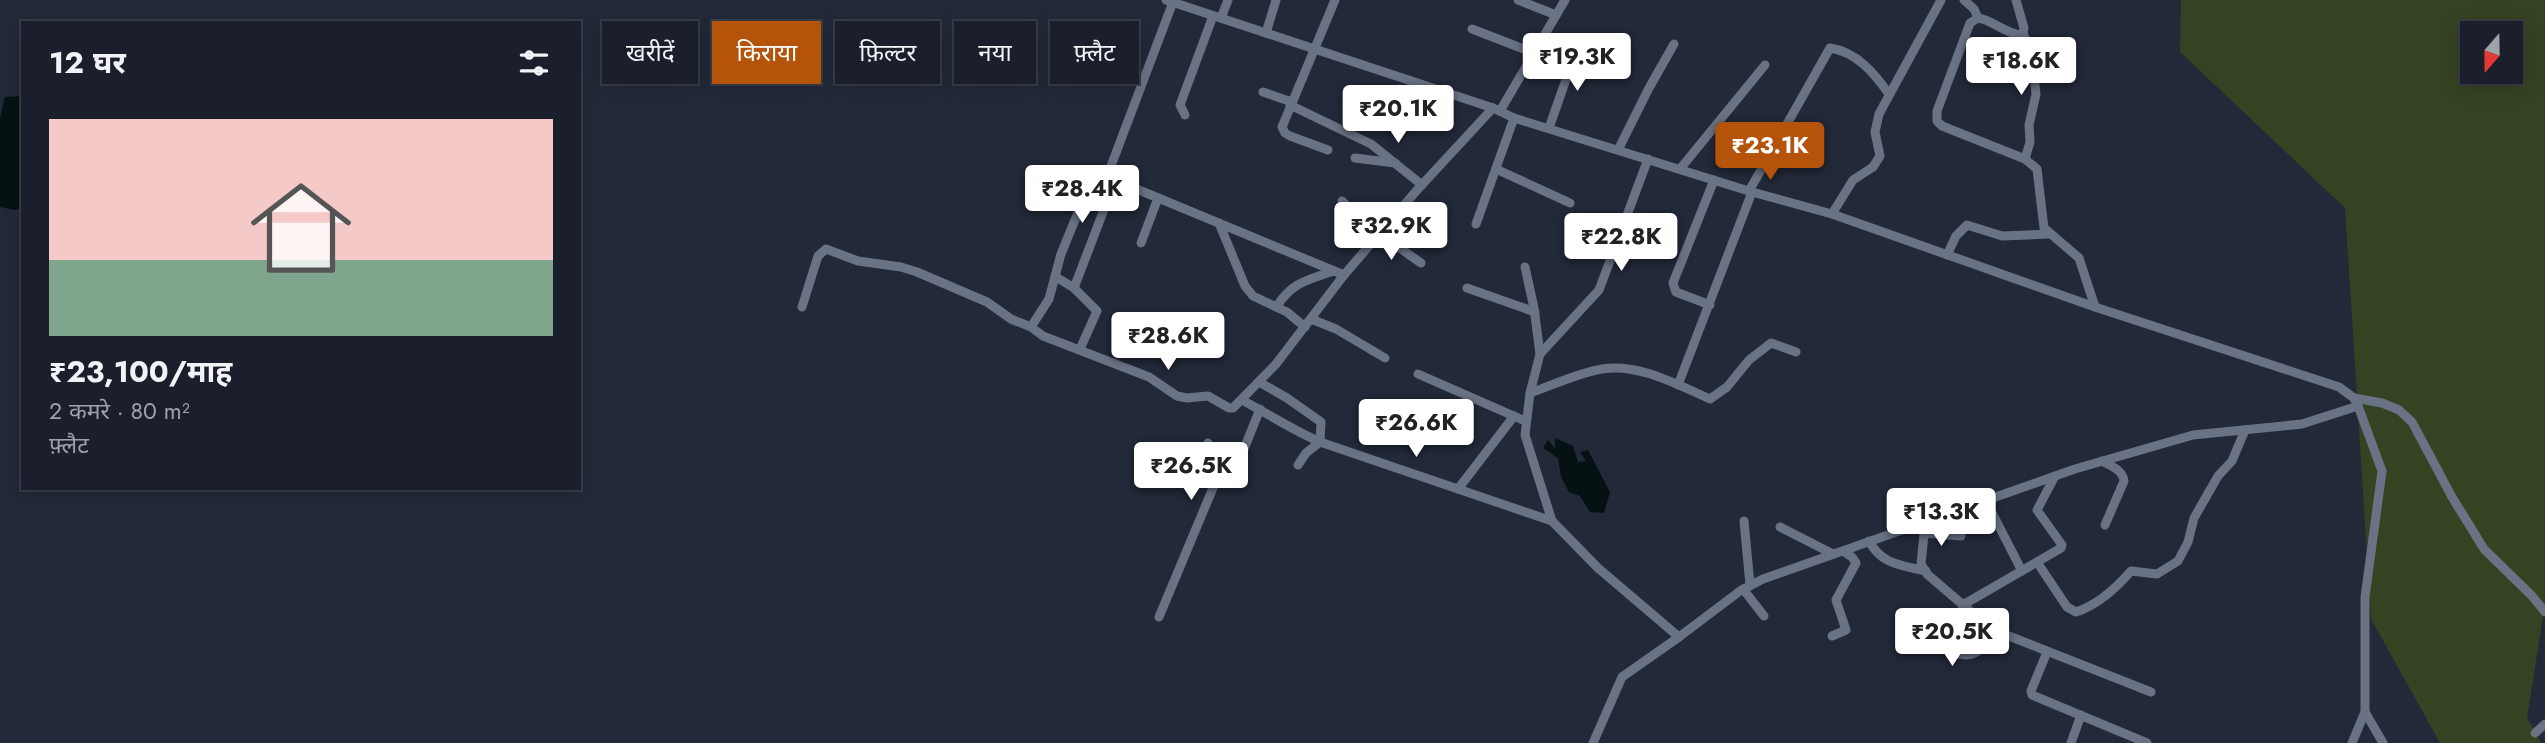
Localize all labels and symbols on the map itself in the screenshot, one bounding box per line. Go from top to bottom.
north arrow [2460,21,2524,84]
pin: ₹19.3K [1520,34,1634,93]
pin: ₹18.6K [1964,38,2078,97]
pin: ₹20.1K [1341,86,1455,145]
pin: ₹23.1K [1713,122,1827,182]
pin: ₹28.4K [1025,166,1139,225]
pin: ₹32.9K [1334,202,1448,262]
pin: ₹22.8K [1564,214,1678,273]
pin: ₹28.6K [1111,312,1225,372]
pin: ₹26.6K [1359,400,1473,459]
pin: ₹26.5K [1134,442,1248,502]
pin: ₹13.3K [1884,489,1998,548]
pin: ₹20.5K [1895,608,2009,668]

